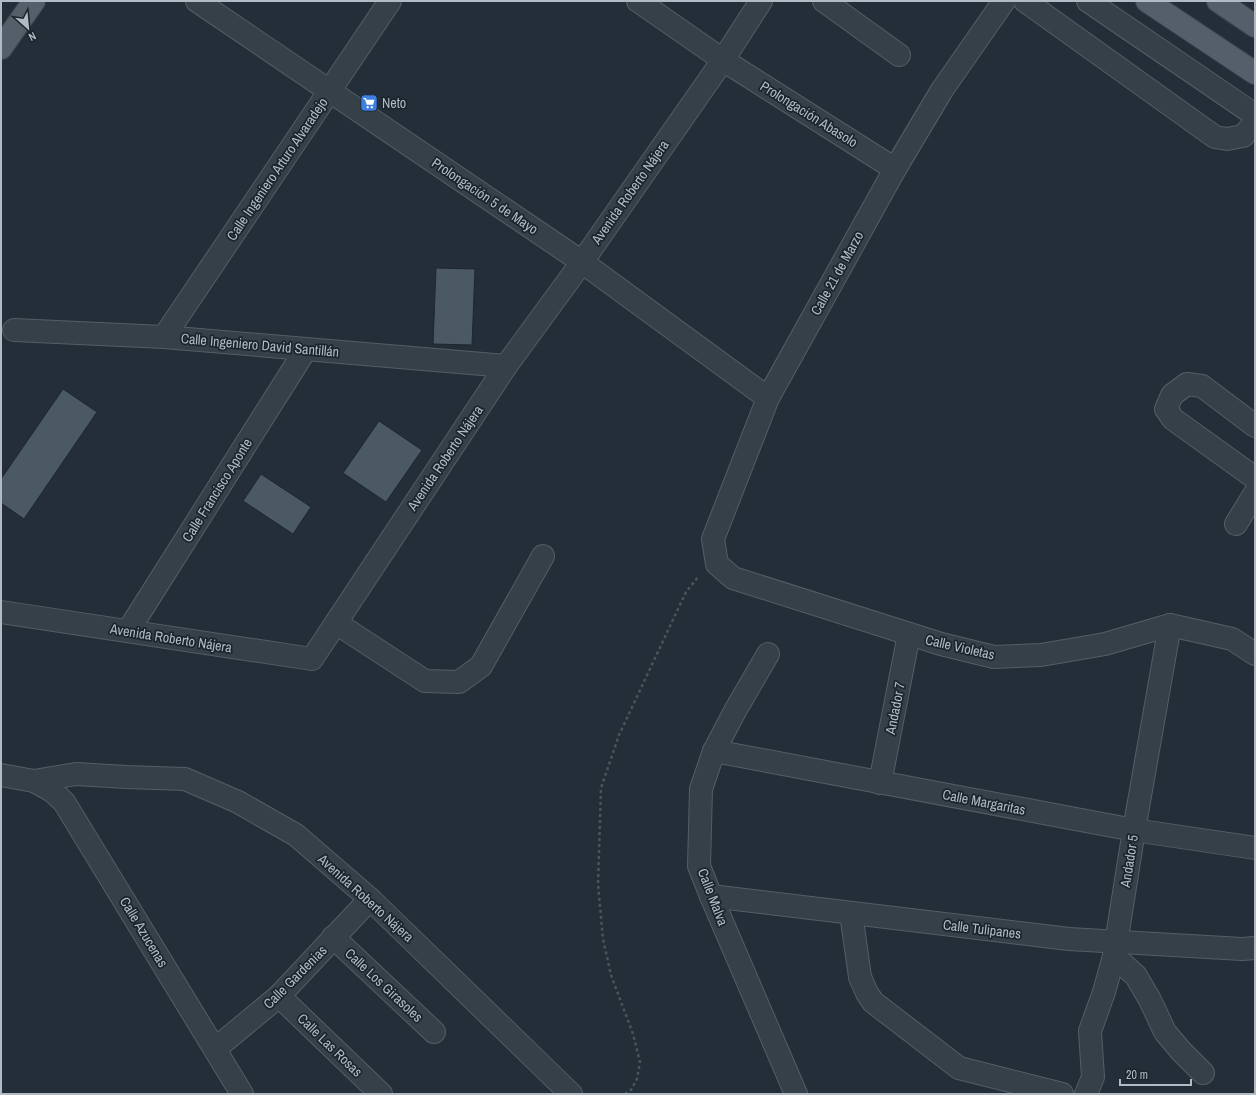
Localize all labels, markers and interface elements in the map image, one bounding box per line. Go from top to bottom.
north arrow [8,8,48,48]
text: N [26,29,39,45]
street label: Prolongación Abasolo [757,77,861,151]
supermarket icon: Neto [359,93,379,113]
street label: Calle Ingeniero Arturo Alvaradejo [222,94,332,244]
place label: Neto [382,94,406,112]
street label: Avenida Roberto Nájera [587,136,673,248]
street label: Prolongación 5 de Mayo [428,154,542,238]
street label: Calle 21 de Marzo [807,228,867,318]
street label: Calle Ingeniero David Santillán [180,329,340,361]
street label: Avenida Roberto Nájera [403,401,487,515]
street label: Calle Francisco Aponte [178,435,256,545]
street label: Avenida Roberto Nájera [108,619,234,657]
street label: Calle Violetas [924,630,997,664]
street label: Andador 7 [881,680,909,737]
street label: Calle Margaritas [941,785,1027,819]
street label: Andador 5 [1116,833,1142,890]
street label: Avenida Roberto Nájera [314,850,418,946]
street label: Calle Malva [694,866,732,929]
street label: Calle Azucenas [116,893,172,971]
street label: Calle Tulipanes [942,915,1022,943]
street label: Calle Gardenias [259,941,331,1013]
street label: Calle Los Girasoles [341,944,427,1026]
street label: Calle Las Rosas [294,1009,366,1081]
scale bar [1120,1061,1191,1087]
text: 20 m [1126,1067,1148,1083]

